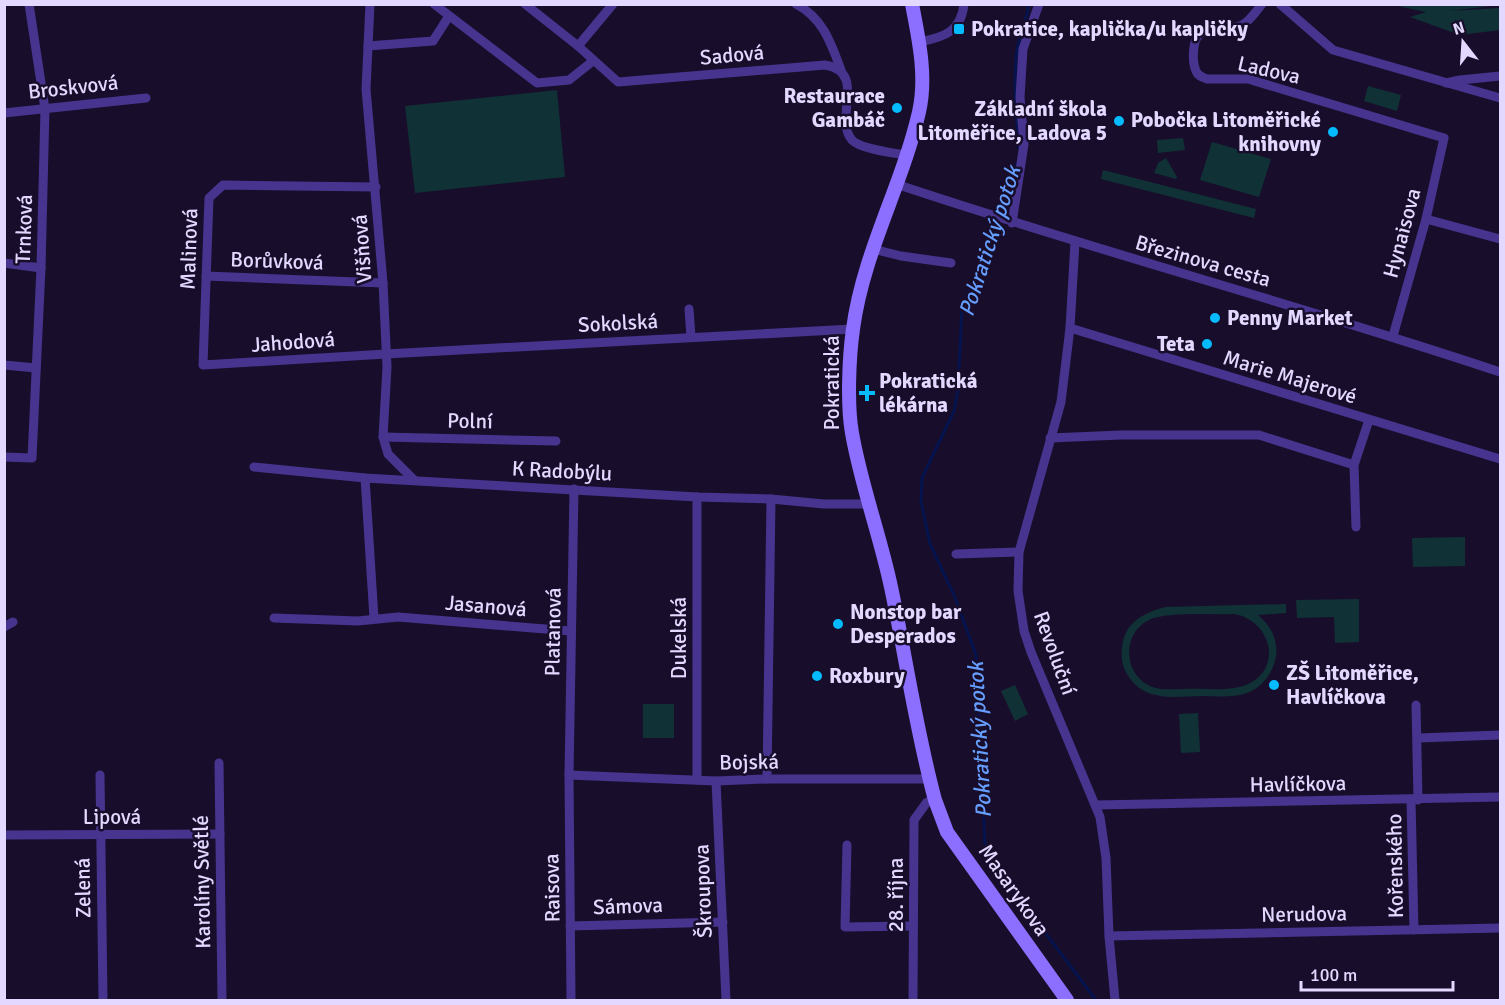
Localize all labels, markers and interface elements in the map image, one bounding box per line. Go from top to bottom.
north arrow [1433,12,1493,72]
place label: Pokratice, kaplička/u kapličky [971,16,1248,42]
text: N [1451,17,1467,40]
marker: Pokratice, kaplička/u kapličky [952,22,966,36]
street label: Sadová [699,39,765,71]
street label: Ladova [1235,50,1303,90]
street label: Broskvová [27,69,119,105]
place label: Restaurace Gambáč [783,83,885,133]
place label: Základní škola Litoměřice, Ladova 5 [918,96,1107,146]
marker: Restaurace Gambáč [890,101,904,115]
place label: Pobočka Litoměřické knihovny [1131,107,1322,157]
marker: Základní škola Litoměřice, Ladova 5 [1112,114,1126,128]
marker: Pobočka Litoměřické knihovny [1326,125,1340,139]
water label: Pokratický potok [952,161,1027,320]
street label: Hynaisova [1378,185,1426,281]
street label: Trnková [10,194,38,264]
street label: Malinová [175,208,203,290]
street label: Višňová [347,214,377,284]
street label: Březinova cesta [1132,229,1274,293]
street label: Borůvková [230,246,324,276]
place label: Penny Market [1227,305,1353,331]
street label: Sokolská [577,308,659,338]
marker: Penny Market [1208,311,1222,325]
street label: Jahodová [250,326,336,358]
place label: Teta [1157,331,1195,357]
street label: Pokratická [819,335,845,431]
marker: Teta [1200,337,1214,351]
street label: Marie Majerové [1220,344,1360,410]
place label: Pokratická lékárna [879,368,978,418]
marker: Pokratická lékárna [860,386,874,400]
street label: Polní [447,408,493,434]
street label: K Radobýlu [511,455,613,487]
street label: Platanová [539,587,567,677]
street label: Jasanová [444,589,528,623]
street label: Dukelská [666,597,692,679]
place label: Nonstop bar Desperados [850,599,962,649]
street label: Revoluční [1028,608,1082,699]
marker: Nonstop bar Desperados [831,617,845,631]
water label: Pokratický potok [962,659,997,819]
place label: ZŠ Litoměřice, Havlíčkova [1286,660,1419,710]
place label: Roxbury [829,663,905,689]
marker: Roxbury [810,669,824,683]
marker: ZŠ Litoměřice, Havlíčkova [1267,678,1281,692]
street label: Bojská [719,748,779,776]
street label: Havlíčkova [1249,770,1347,798]
street label: Lipová [83,804,141,830]
street label: Kořenského [1381,813,1409,919]
street label: Karolíny Světlé [188,815,216,949]
street label: Masarykova [973,839,1055,941]
street label: Škroupova [688,844,718,938]
street label: Raisova [538,853,566,923]
street label: Zelená [69,858,97,918]
street label: 28. října [883,858,909,932]
street label: Sámova [593,892,663,920]
street label: Nerudova [1261,900,1347,928]
scale bar [1301,954,1452,992]
text: 100 m [1310,964,1357,986]

